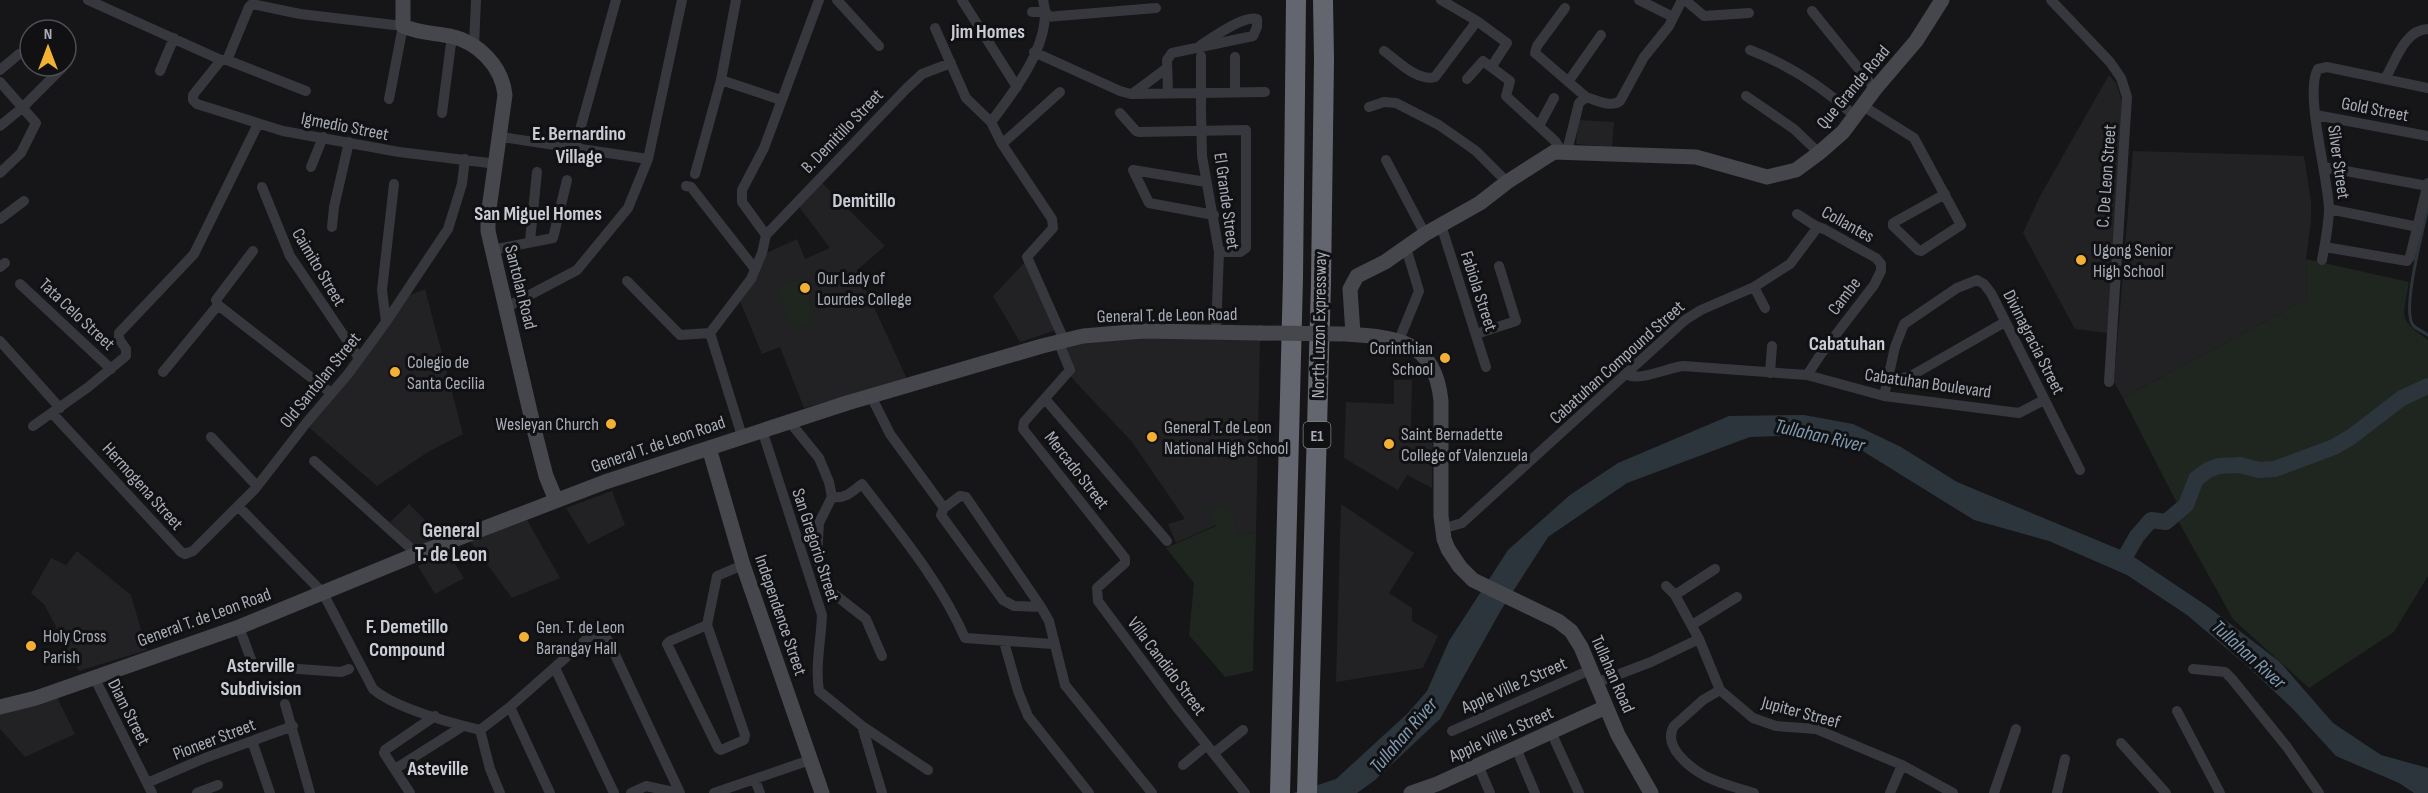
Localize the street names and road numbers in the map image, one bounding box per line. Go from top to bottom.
street label: Que Grande Road [1812,41,1894,133]
street label: B. Demitillo Street [797,85,888,178]
street label: Gold Street [2339,93,2411,126]
street label: Igmedio Street [299,108,391,145]
street label: C. De Leon Street [2092,123,2121,228]
street label: Silver Street [2323,124,2354,201]
street label: El Grande Street [1209,151,1244,251]
street label: Collantes [1818,202,1878,247]
street label: Caimito Street [287,224,350,311]
street label: Santolan Road [500,243,541,331]
street label: Fabiola Street [1456,249,1501,334]
street label: North Luzon Expressway [1308,251,1331,398]
street label: Cambe [1823,273,1865,319]
street label: Tata Celo Street [34,274,119,355]
street label: Divinagracia Street [1998,286,2069,398]
street label: Cabatuhan Compound Street [1546,296,1689,428]
street label: General T. de Leon Road [1097,304,1238,327]
street label: Old Santolan Street [276,328,366,432]
street label: Cabatuhan Boulevard [1863,364,1992,403]
street label: General T. de Leon Road [588,412,728,477]
road number: E1 [1304,422,1330,448]
street label: Mercado Street [1040,427,1114,514]
street label: Hermogena Street [98,438,188,535]
street label: San Gregorio Street [787,486,844,605]
street label: Independence Street [750,552,811,679]
street label: General T. de Leon Road [134,584,274,651]
street label: Villa Candido Street [1123,613,1211,720]
street label: Tullahan Road [1586,632,1639,716]
street label: Apple Ville 2 Street [1457,653,1571,718]
street label: Diam Street [103,676,154,749]
street label: Jupiter Streef [1758,692,1843,733]
street label: Apple Ville 1 Street [1445,702,1557,767]
street label: Pioneer Street [170,714,259,765]

